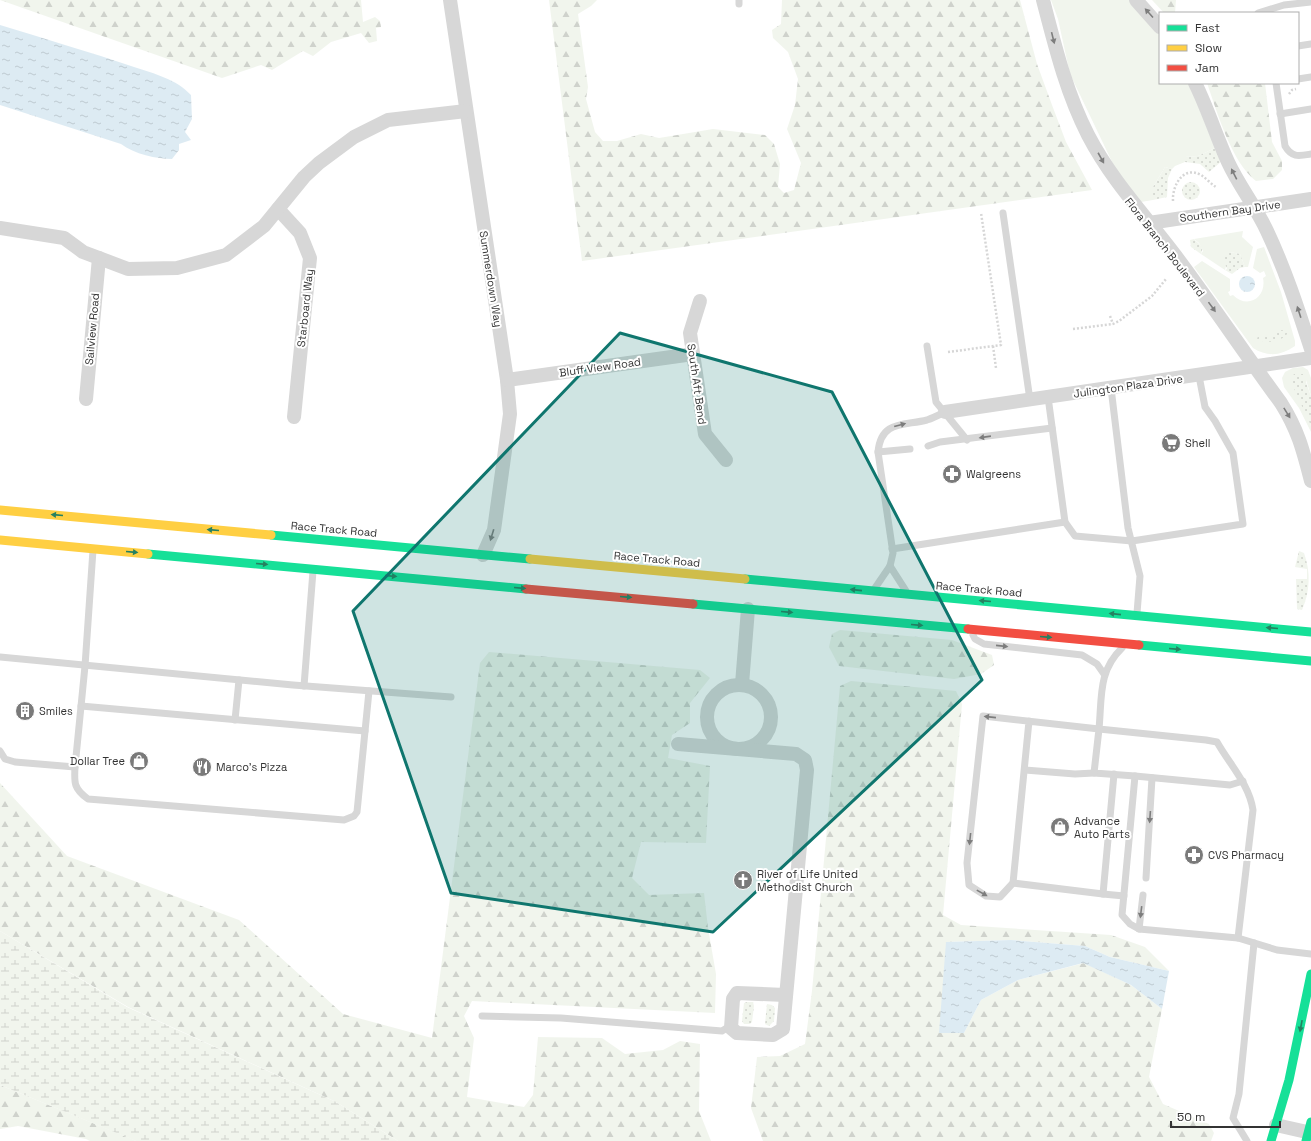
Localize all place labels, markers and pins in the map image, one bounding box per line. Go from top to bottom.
supermarket icon: Shell [1160,432,1182,454]
place label: Shell [1185,436,1210,450]
pharmacy icon: Walgreens [941,463,963,485]
place label: Walgreens [966,467,1021,481]
building icon: Smiles [14,700,36,722]
place label: Smiles [39,704,73,718]
shop icon: Dollar Tree [128,750,150,772]
place label: Dollar Tree [70,754,125,768]
restaurant icon: Marco's Pizza [191,756,213,778]
place label: Marco's Pizza [216,760,288,774]
place label: Advance Auto Parts [1074,814,1130,841]
shop icon: Advance Auto Parts [1049,816,1071,838]
pharmacy icon: CVS Pharmacy [1183,844,1205,866]
place label: CVS Pharmacy [1208,848,1284,862]
place label: River of Life United Methodist Church [757,867,858,894]
church icon: River of Life United Methodist Church [732,869,754,891]

